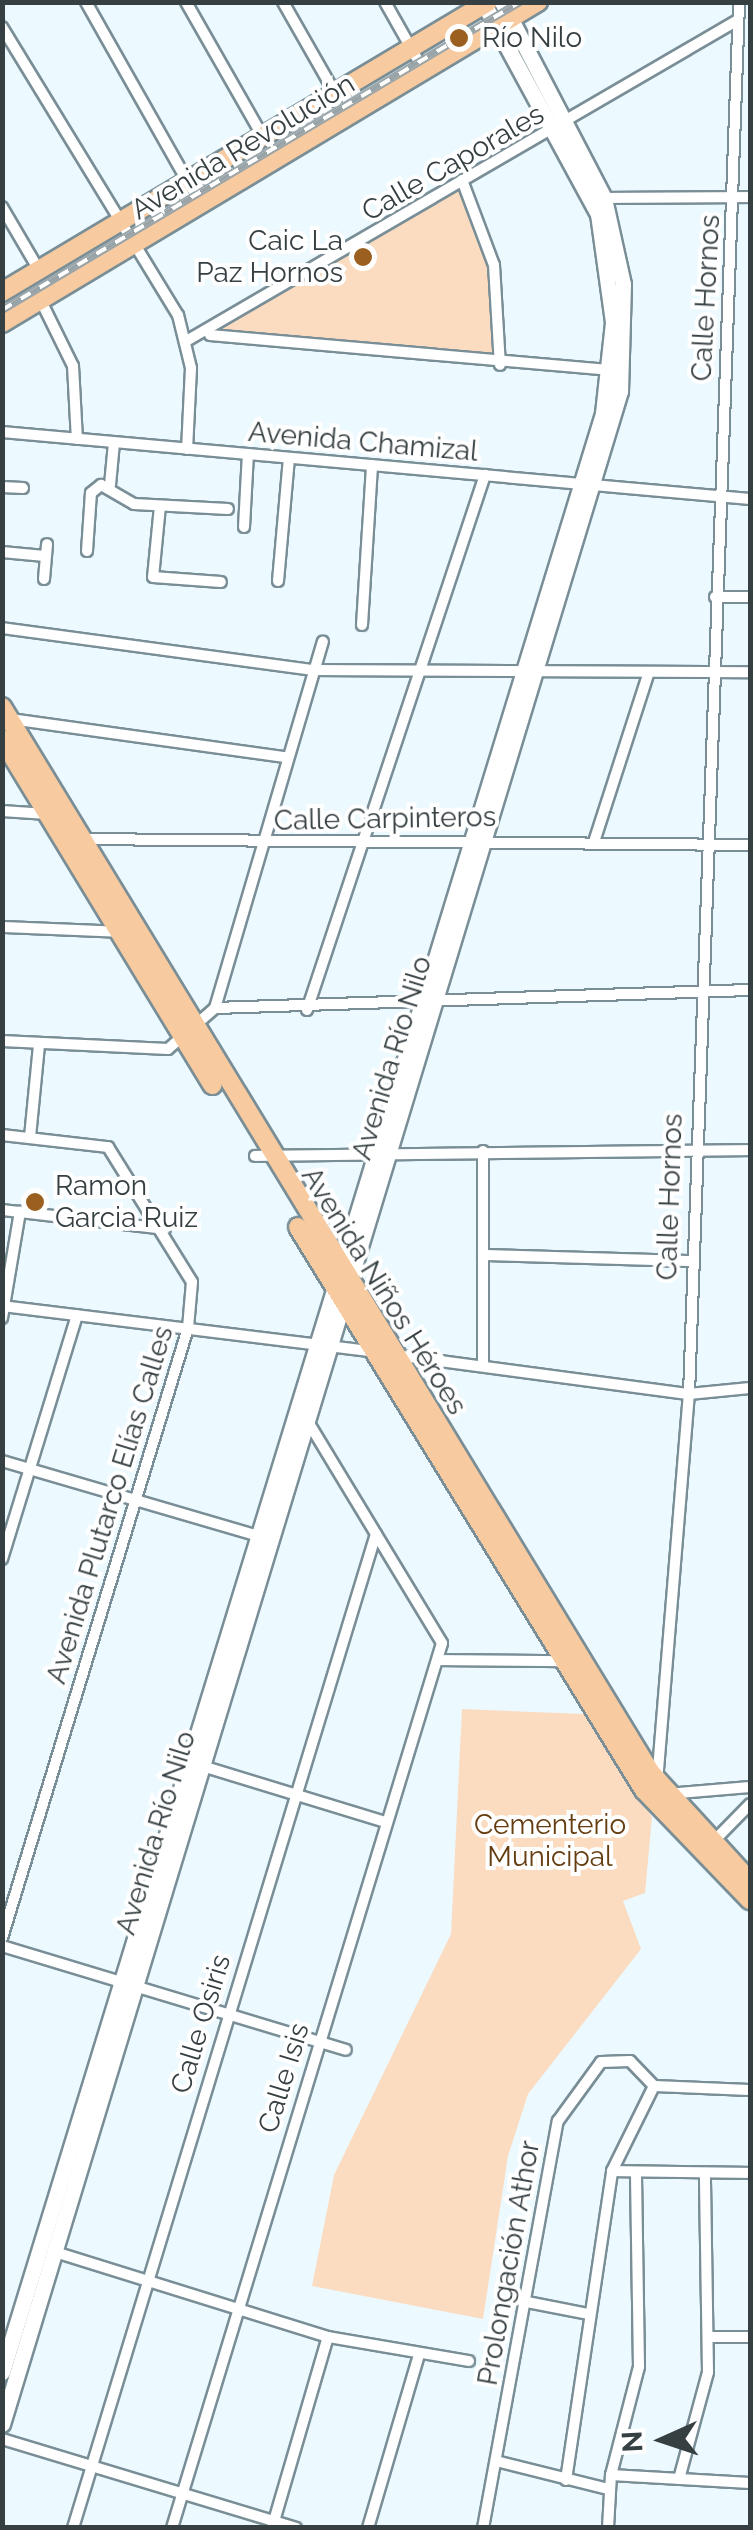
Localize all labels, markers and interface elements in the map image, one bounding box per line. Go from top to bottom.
place label: Río Nilo [482,21,582,55]
marker: Río Nilo [446,25,472,51]
street label: Avenida Revolución [125,67,361,227]
street label: Calle Caporales [356,97,550,229]
street label: Calle Hornos [685,214,727,382]
place label: Caic La Paz Hornos [196,224,343,290]
marker: Caic La Paz Hornos [352,246,374,268]
street label: Avenida Chamizal [247,415,479,469]
street label: Calle Carpinteros [274,800,496,838]
street label: Avenida Río Nilo [345,952,439,1164]
street label: Calle Hornos [650,1113,690,1281]
street label: Avenida Niños Héroes [294,1161,474,1421]
place label: Ramon Garcia Ruiz [55,1169,198,1235]
marker: Ramon Garcia Ruiz [24,1191,46,1213]
street label: Avenida Plutarco Elías Calles [40,1322,180,1688]
street label: Avenida Río Nilo [109,1727,203,1939]
park label: Cementerio Municipal [474,1808,626,1874]
street label: Calle Osiris [164,1951,238,2097]
street label: Calle Isis [251,2019,317,2137]
street label: Prolongación Athor [471,2138,547,2388]
north arrow [613,2390,713,2490]
text: N [616,2430,650,2453]

